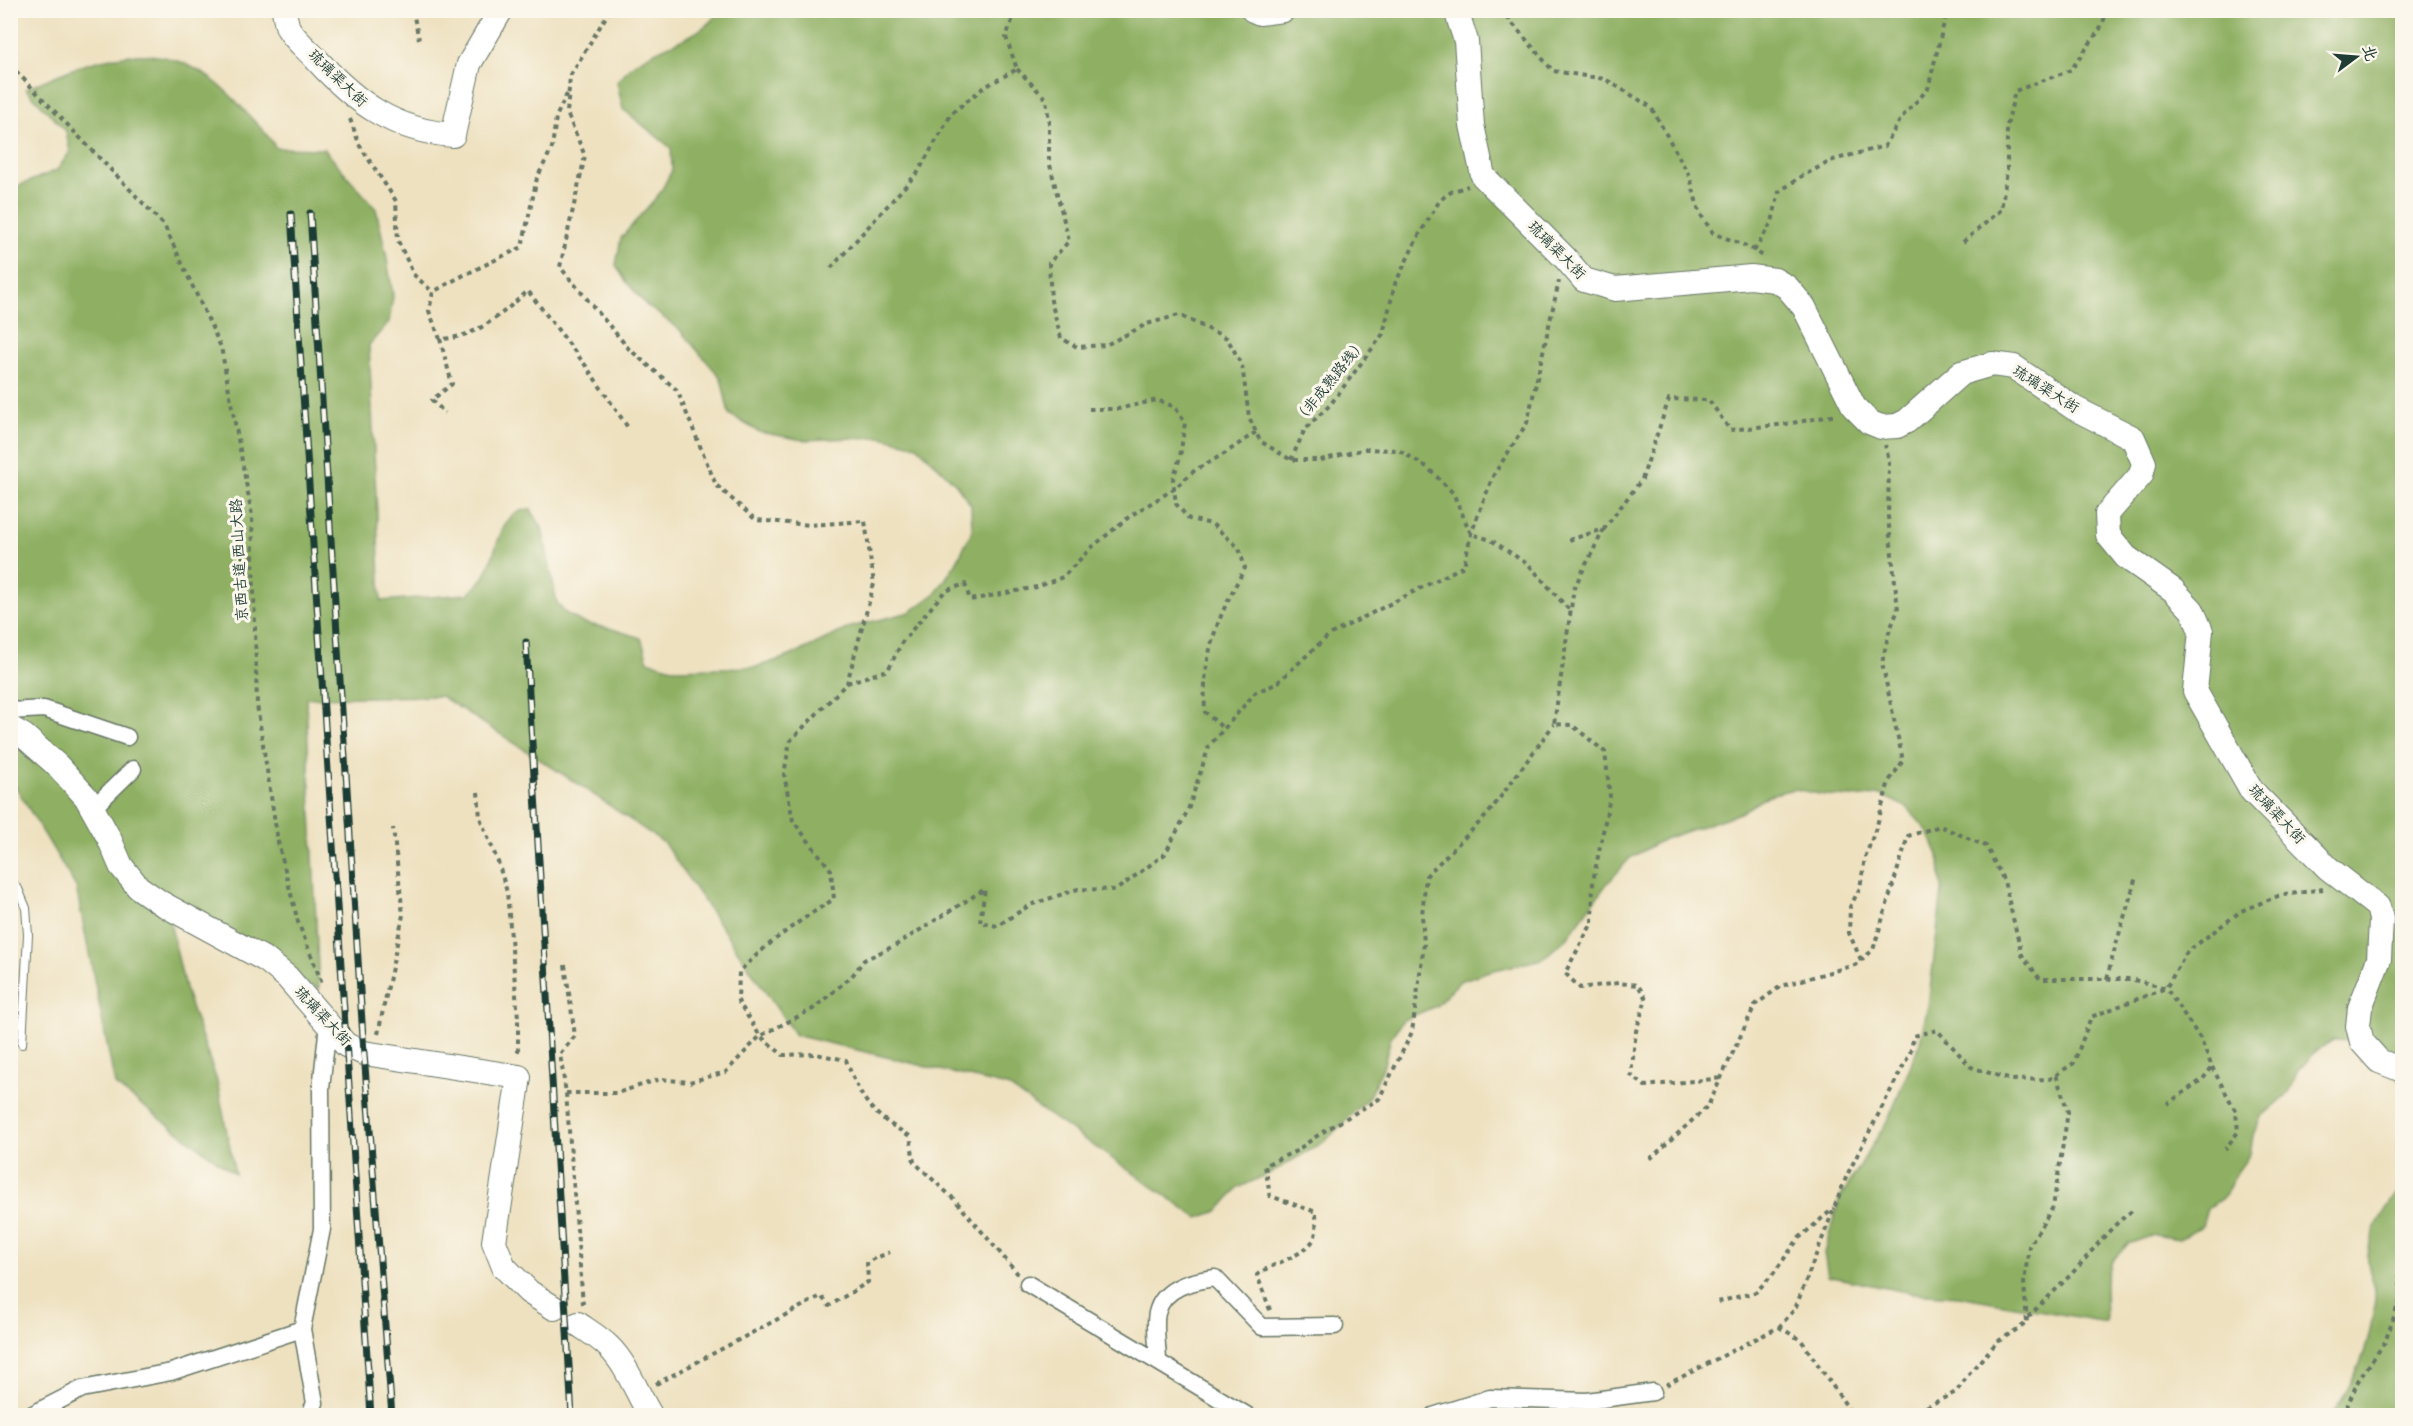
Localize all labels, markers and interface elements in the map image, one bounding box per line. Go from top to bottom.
north arrow [2326,27,2386,87]
text: 北 [2359,42,2382,63]
street label: 琉璃渠大街 [305,45,372,111]
street label: 琉璃渠大街 [1524,216,1591,283]
street label: （非成熟路线） [1289,334,1370,427]
street label: 琉璃渠大街 [2009,361,2083,417]
street label: 京西古道·西山大路 [226,498,251,622]
street label: 琉璃渠大街 [2245,780,2310,848]
street label: 琉璃渠大街 [291,982,356,1050]

